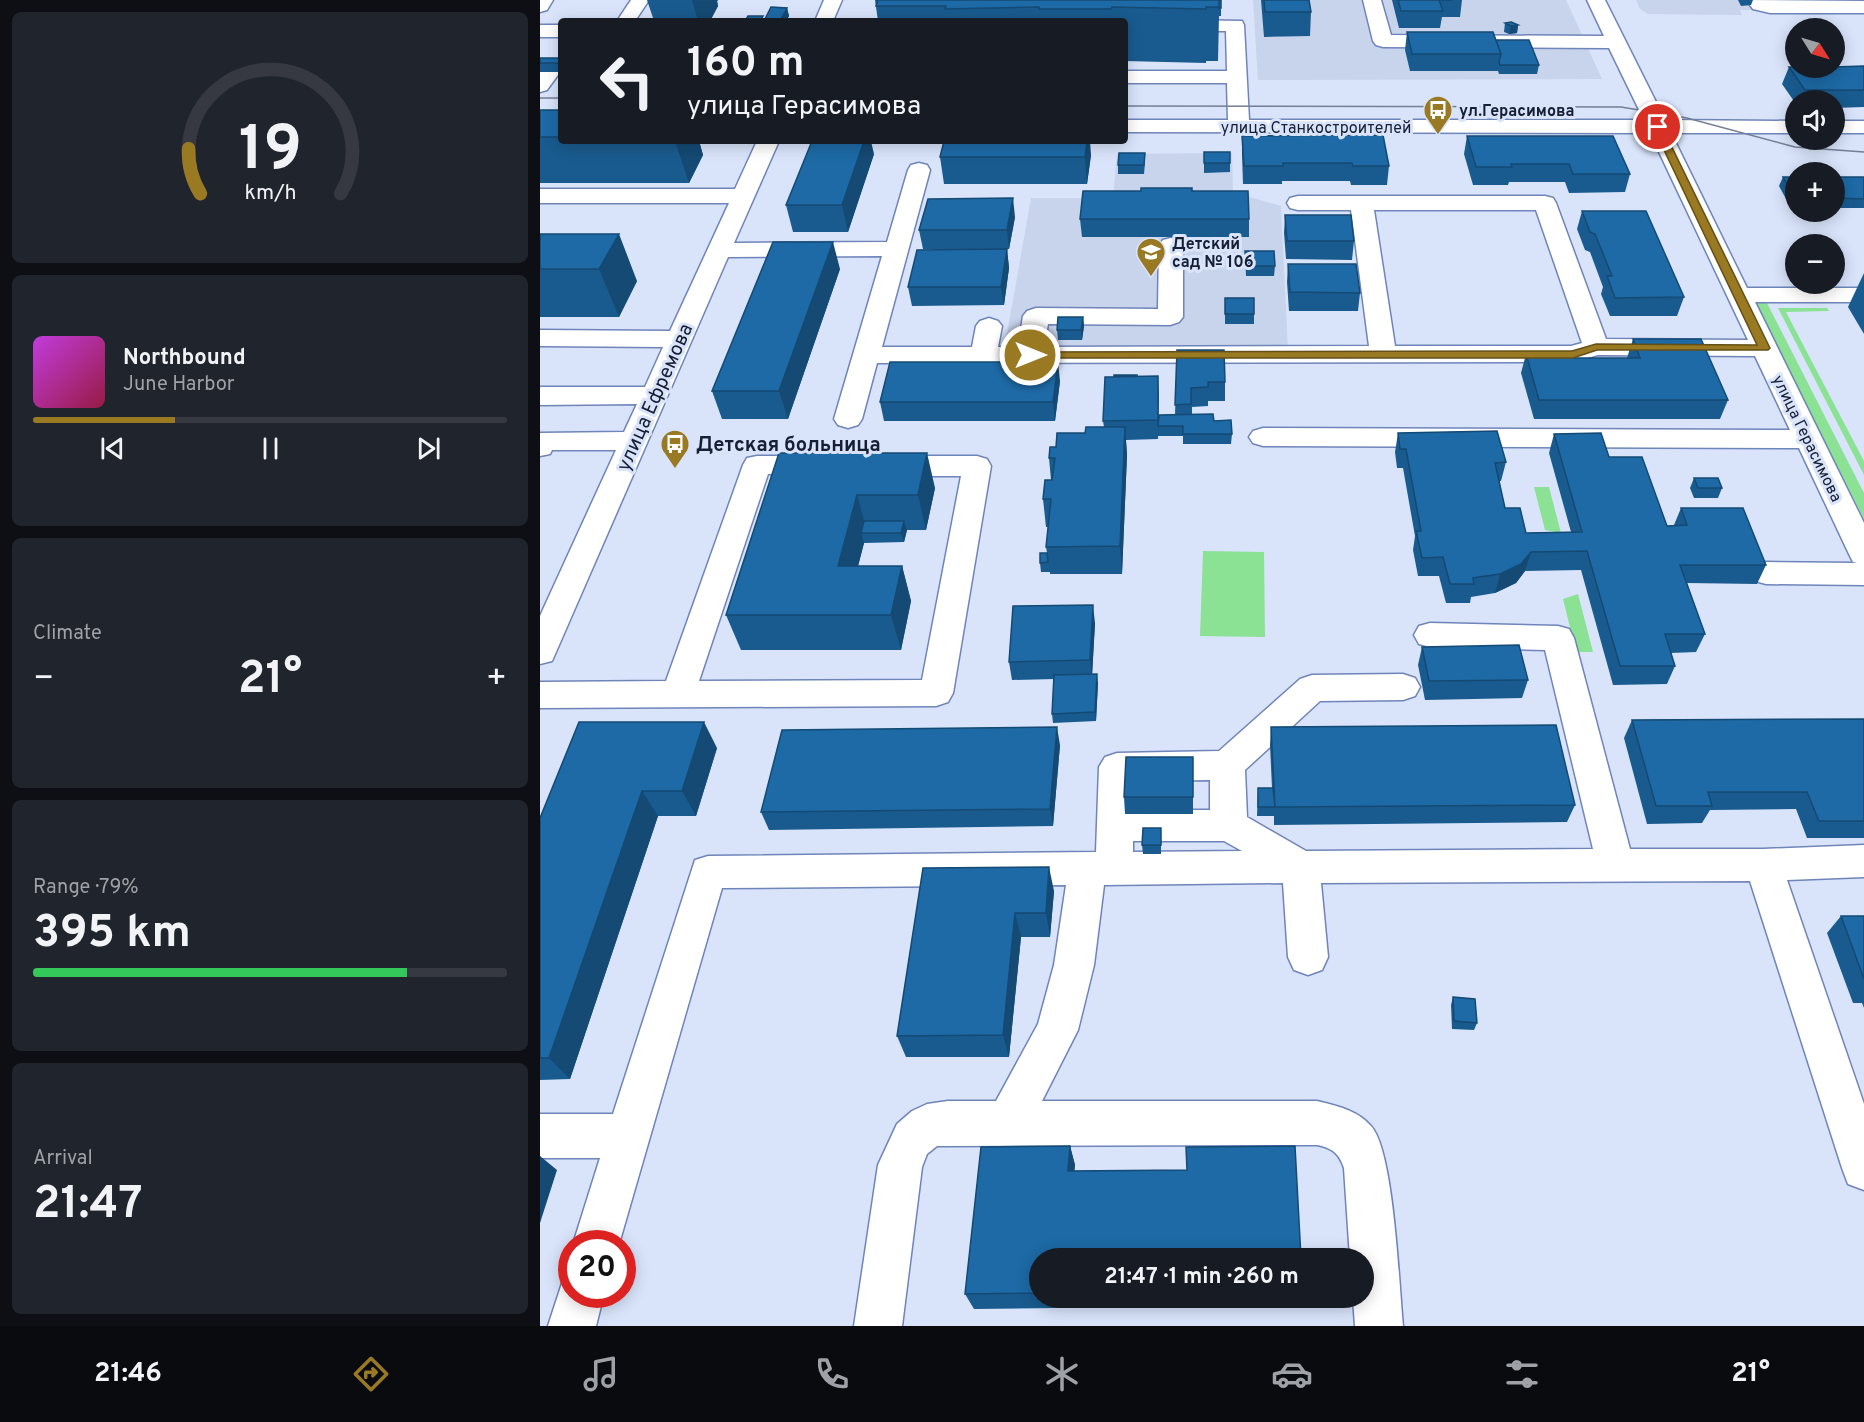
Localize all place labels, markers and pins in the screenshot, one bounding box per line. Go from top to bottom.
bus stop icon: ул.Герасимова [1422,94,1454,136]
pin [1632,101,1683,152]
place label: ул.Герасимова [1459,102,1575,122]
place label: Детский сад № 106 [1172,235,1254,273]
school or university icon: Детский сад № 106 [1135,236,1167,278]
bus stop icon: Детская больница [659,428,691,470]
place label: Детская больница [696,433,881,459]

